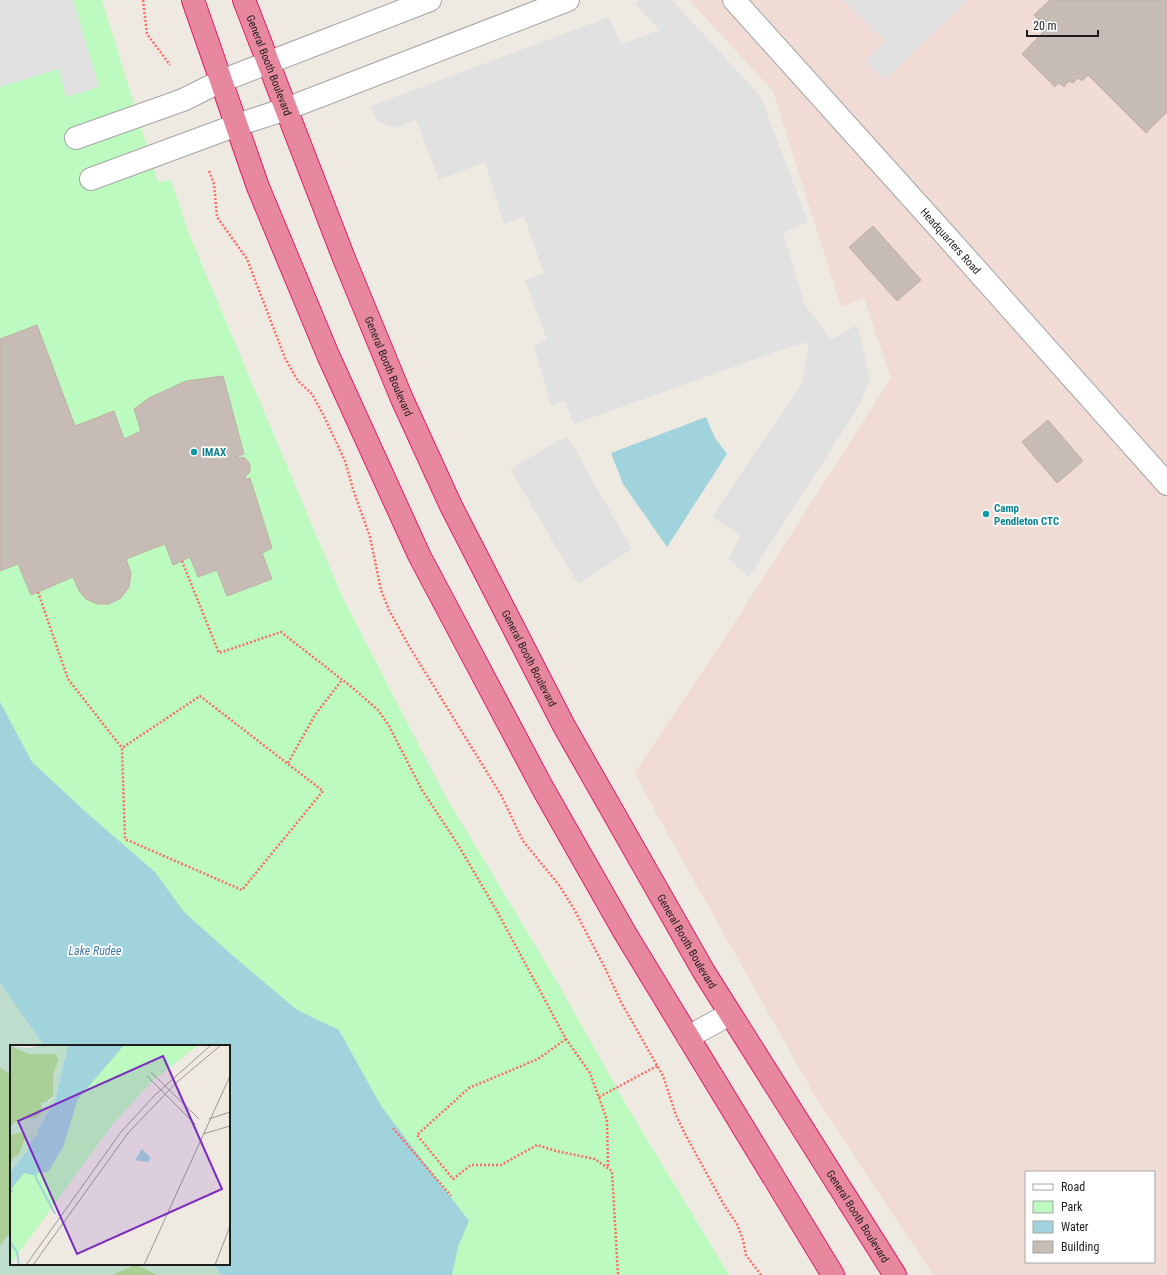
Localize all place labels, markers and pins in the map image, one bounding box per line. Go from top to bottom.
place label: IMAX [202,446,226,459]
marker: IMAX [189,447,199,457]
place label: Camp Pendleton CTC [994,502,1059,528]
marker: Camp Pendleton CTC [981,509,991,519]

